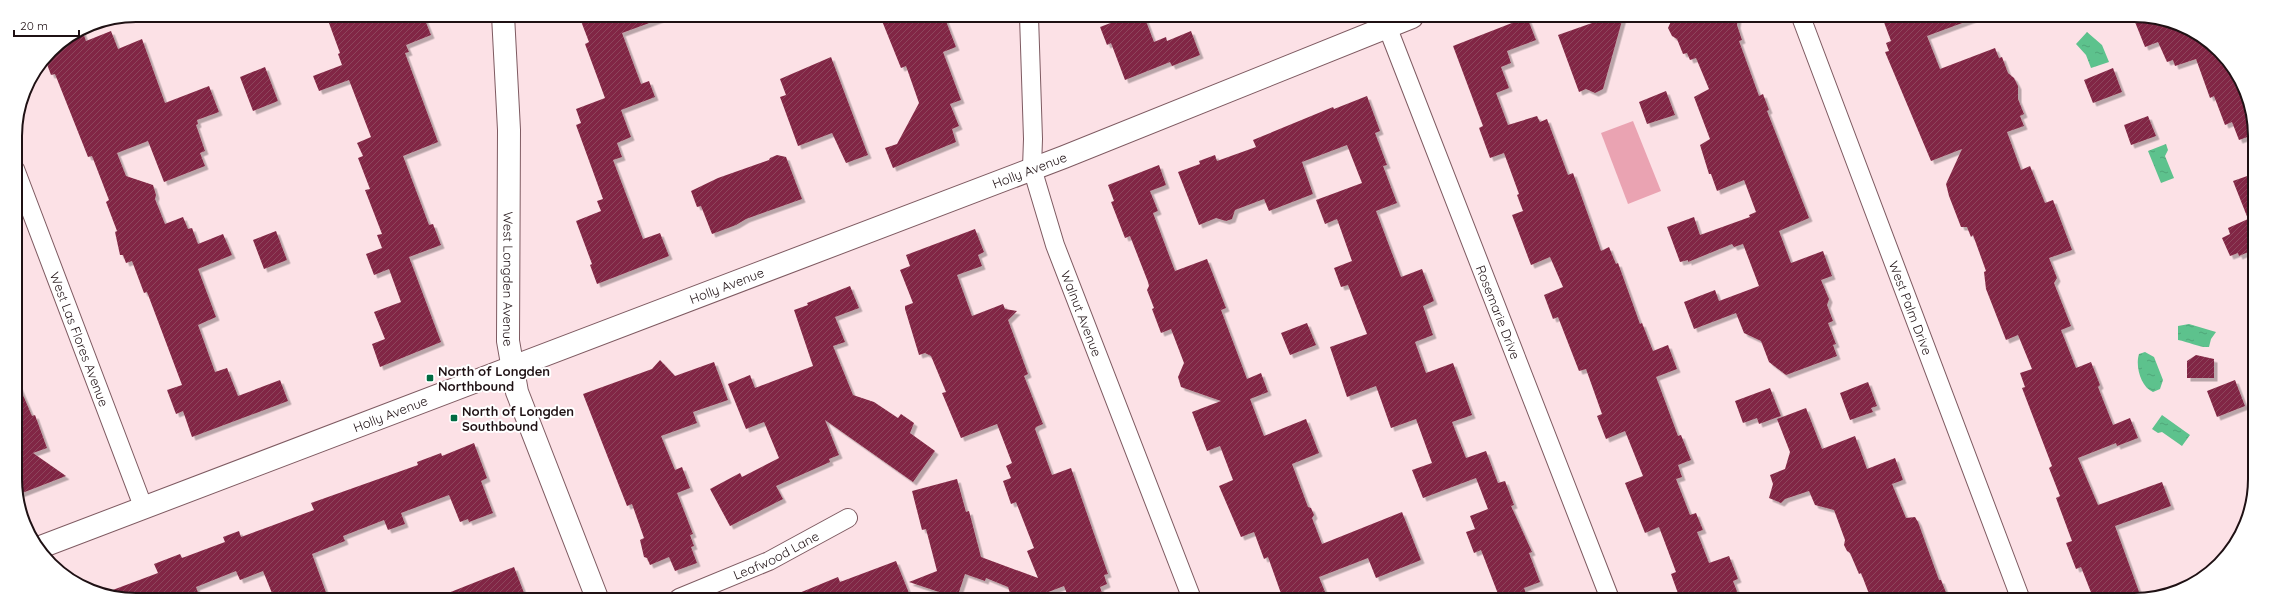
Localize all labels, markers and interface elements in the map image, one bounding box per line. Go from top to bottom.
scale bar [14,12,79,38]
text: 20 m [20,18,48,33]
street label: Holly Avenue [990,149,1069,192]
street label: West Longden Avenue [500,211,517,348]
street label: West Palm Drive [1886,259,1936,357]
street label: Rosemarie Drive [1473,263,1524,362]
street label: Holly Avenue [687,264,766,307]
street label: Walnut Avenue [1058,268,1105,359]
street label: West Las Flores Avenue [47,270,112,409]
place label: North of Longden Northbound [438,363,550,394]
marker: North of Longden Northbound [425,373,435,383]
street label: Holly Avenue [351,392,430,435]
place label: North of Longden Southbound [462,403,574,434]
marker: North of Longden Southbound [449,413,459,423]
street label: Leafwood Lane [731,527,822,583]

